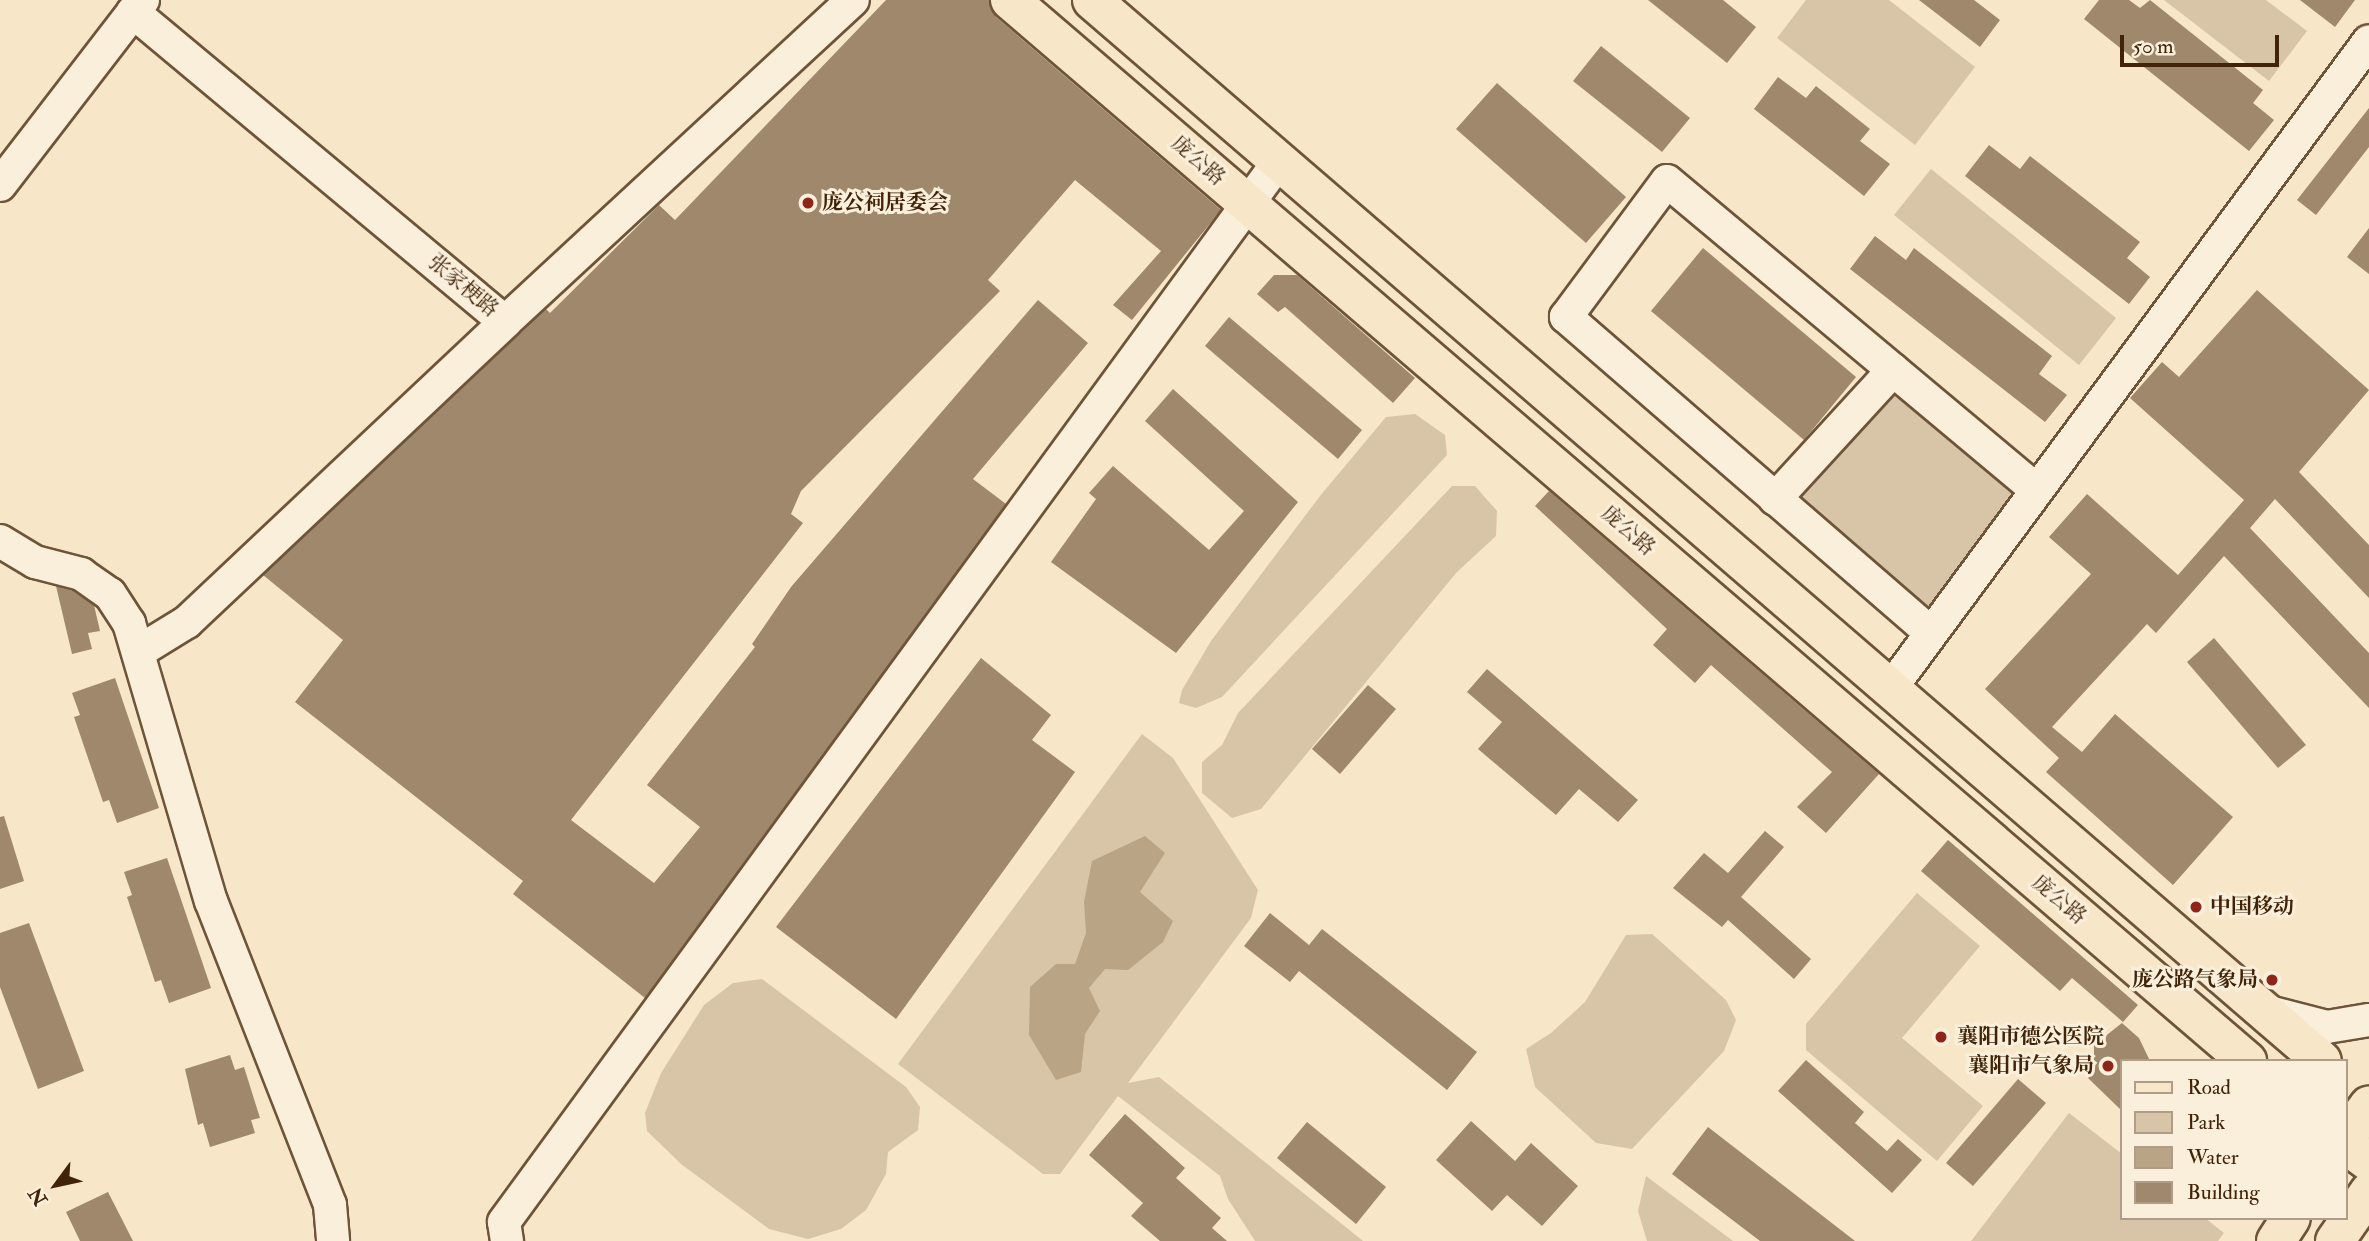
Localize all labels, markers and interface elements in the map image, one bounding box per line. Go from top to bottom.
scale bar [2124,21,2283,65]
text: 50 m [2133,33,2174,60]
street label: 庞公路 [1166,131,1230,191]
place label: 庞公祠居委会 [822,190,948,216]
marker: 庞公祠居委会 [800,195,816,211]
street label: 张家梗路 [423,249,503,323]
street label: 庞公路 [1596,501,1660,561]
street label: 庞公路 [2027,870,2091,930]
place label: 中国移动 [2210,894,2294,920]
marker: 中国移动 [2188,899,2204,915]
place label: 庞公路气象局 [2132,967,2258,993]
marker: 庞公路气象局 [2264,972,2280,988]
place label: 襄阳市德公医院 [1957,1024,2104,1050]
marker: 襄阳市德公医院 [1931,1027,1951,1047]
place label: 襄阳市气象局 [1968,1053,2094,1079]
marker: 襄阳市气象局 [2100,1058,2116,1074]
legend [2120,1059,2348,1220]
text: Road [2187,1074,2231,1101]
text: Park [2187,1109,2225,1136]
text: Water [2187,1144,2239,1171]
north arrow [21,1150,91,1220]
text: Building [2187,1179,2260,1206]
text: N [24,1183,53,1210]

